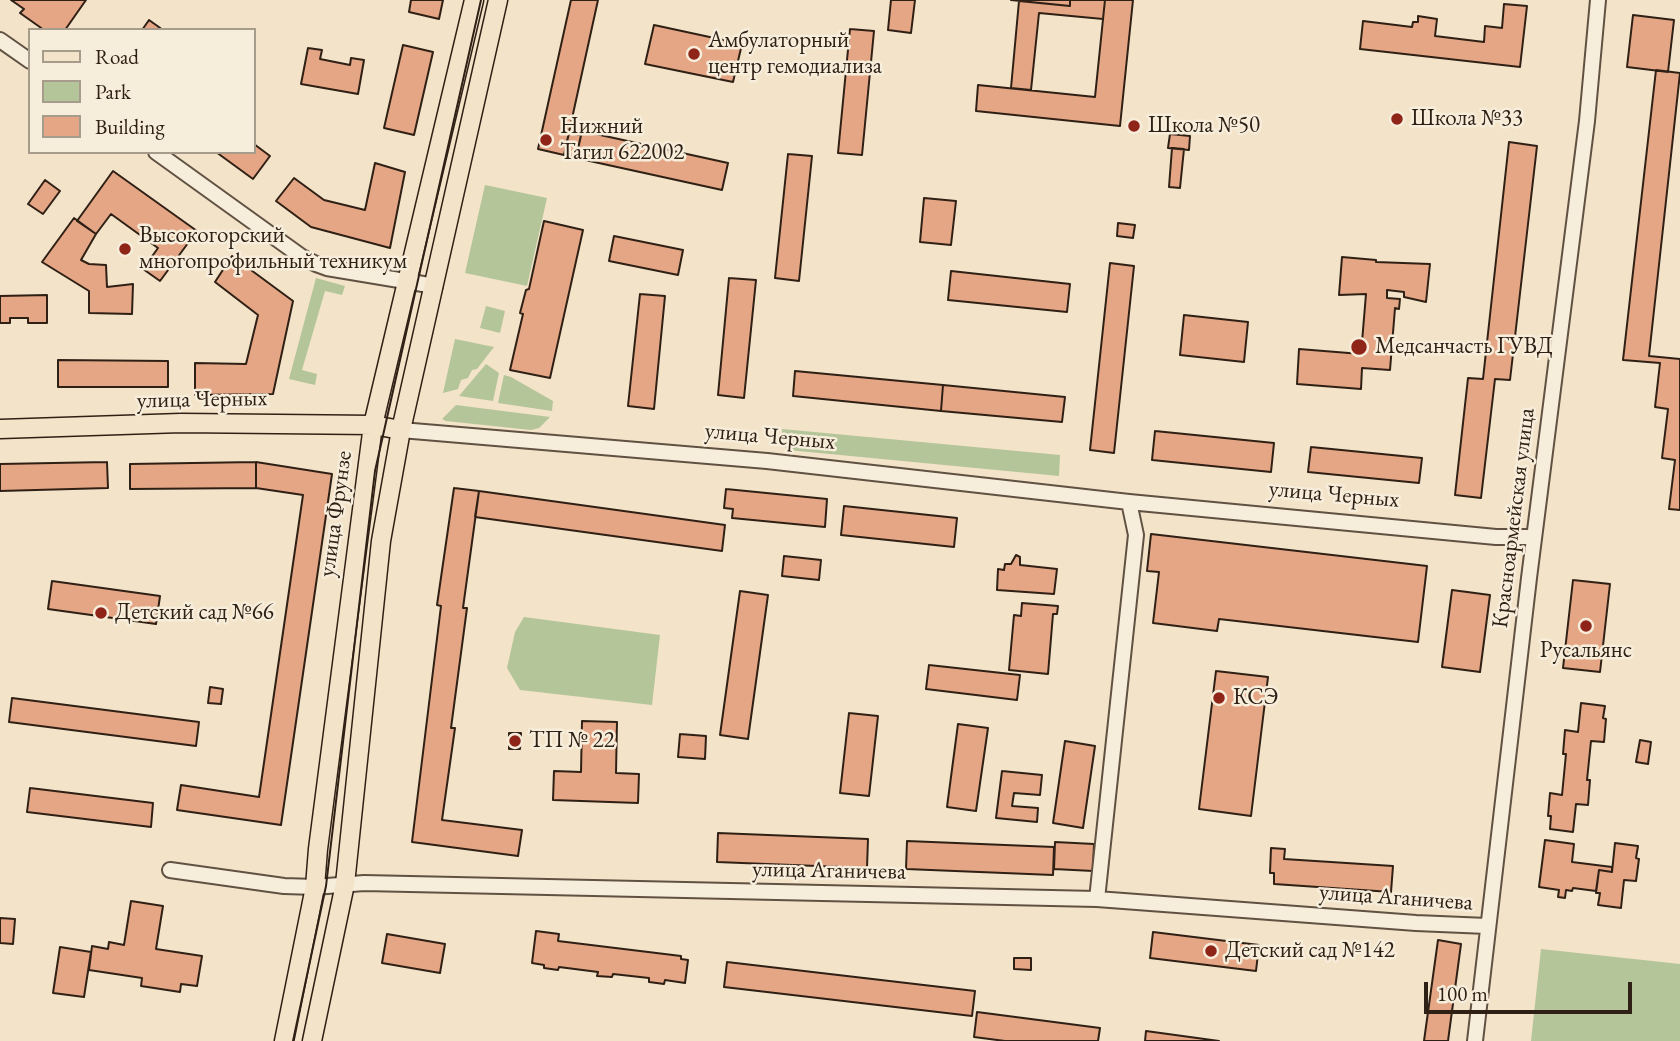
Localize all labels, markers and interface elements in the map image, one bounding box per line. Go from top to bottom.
place label: Амбулаторный центр гемодиализа [708,27,882,81]
legend [28,28,256,154]
text: Road [95,43,139,70]
marker: Амбулаторный центр гемодиализа [686,46,702,62]
text: Park [95,78,131,105]
place label: Школа №33 [1411,105,1523,133]
marker: Школа №33 [1389,111,1405,127]
place label: Школа №50 [1148,112,1260,140]
text: Building [95,113,165,140]
place label: Нижний Тагил 622002 [560,113,684,167]
marker: Школа №50 [1126,118,1142,134]
marker: Нижний Тагил 622002 [538,132,554,148]
place label: Высокогорский многопрофильный техникум [139,222,407,276]
marker: Высокогорский многопрофильный техникум [117,241,133,257]
place label: Медсанчасть ГУВД [1375,333,1553,361]
marker: Медсанчасть ГУВД [1349,337,1369,357]
street label: улица Черных [136,385,268,415]
street label: Красноармейская улица [1487,406,1541,630]
street label: улица Черных [704,418,836,456]
street label: улица Фрунзе [313,449,359,579]
street label: улица Черных [1268,476,1400,514]
place label: Детский сад №66 [115,599,274,627]
marker: Детский сад №66 [93,605,109,621]
marker: Русальянс [1578,618,1594,634]
place label: Русальянс [1540,637,1632,665]
place label: КСЭ [1233,684,1278,712]
marker: КСЭ [1211,690,1227,706]
place label: ТП № 22 [529,727,615,755]
marker: ТП № 22 [507,733,523,749]
street label: улица Аганичева [752,856,906,886]
street label: улица Аганичева [1318,879,1474,917]
place label: Детский сад №142 [1225,937,1395,965]
marker: Детский сад №142 [1203,943,1219,959]
scale bar [1428,968,1636,1012]
text: 100 m [1437,980,1488,1007]

